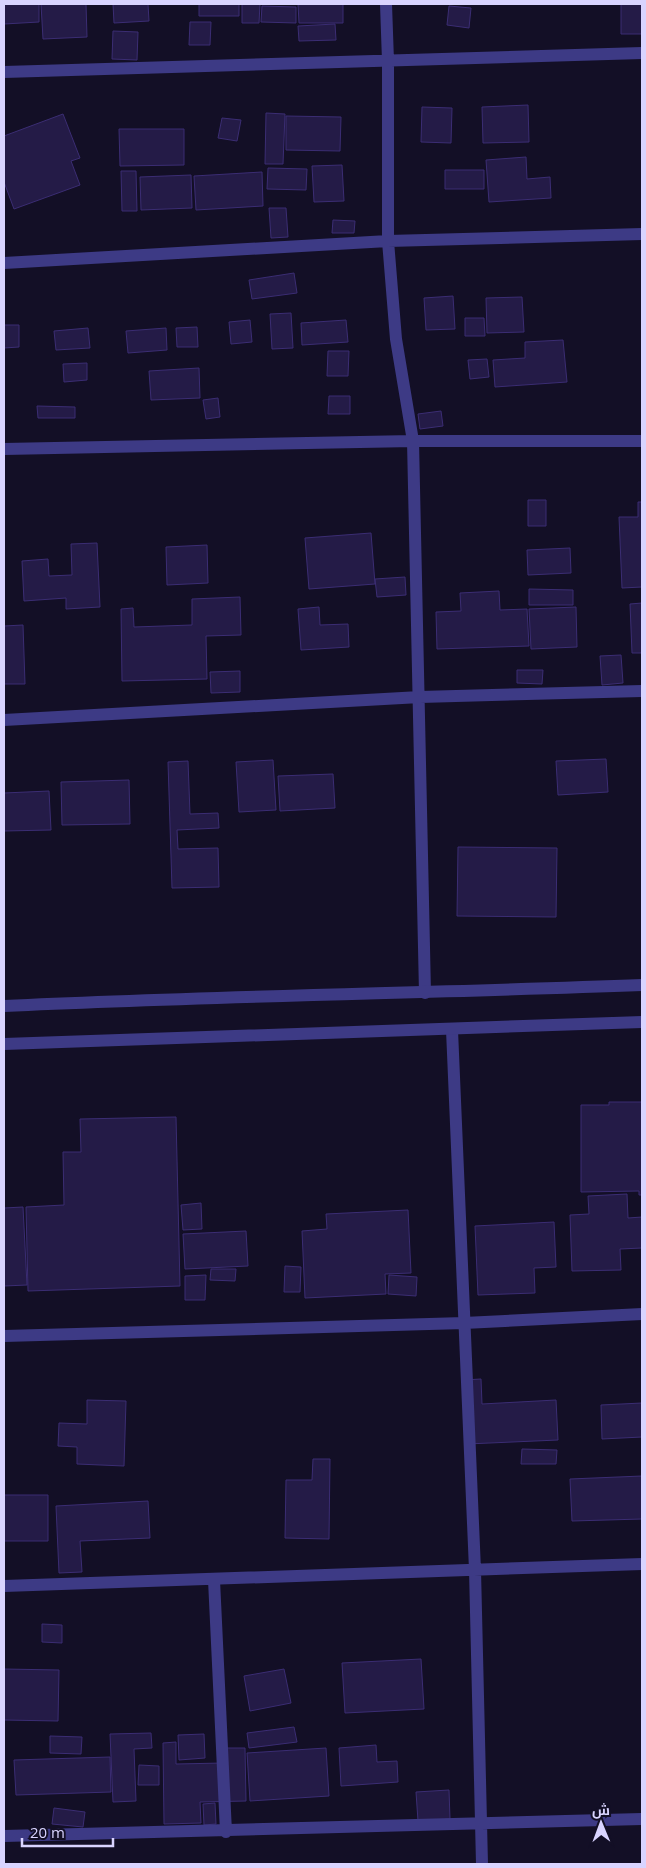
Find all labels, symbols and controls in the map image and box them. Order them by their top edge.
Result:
north arrow [576,1798,626,1848]
text: ش [592,1800,610,1819]
scale bar [22,1816,114,1848]
text: 20 m [30,1822,65,1842]

